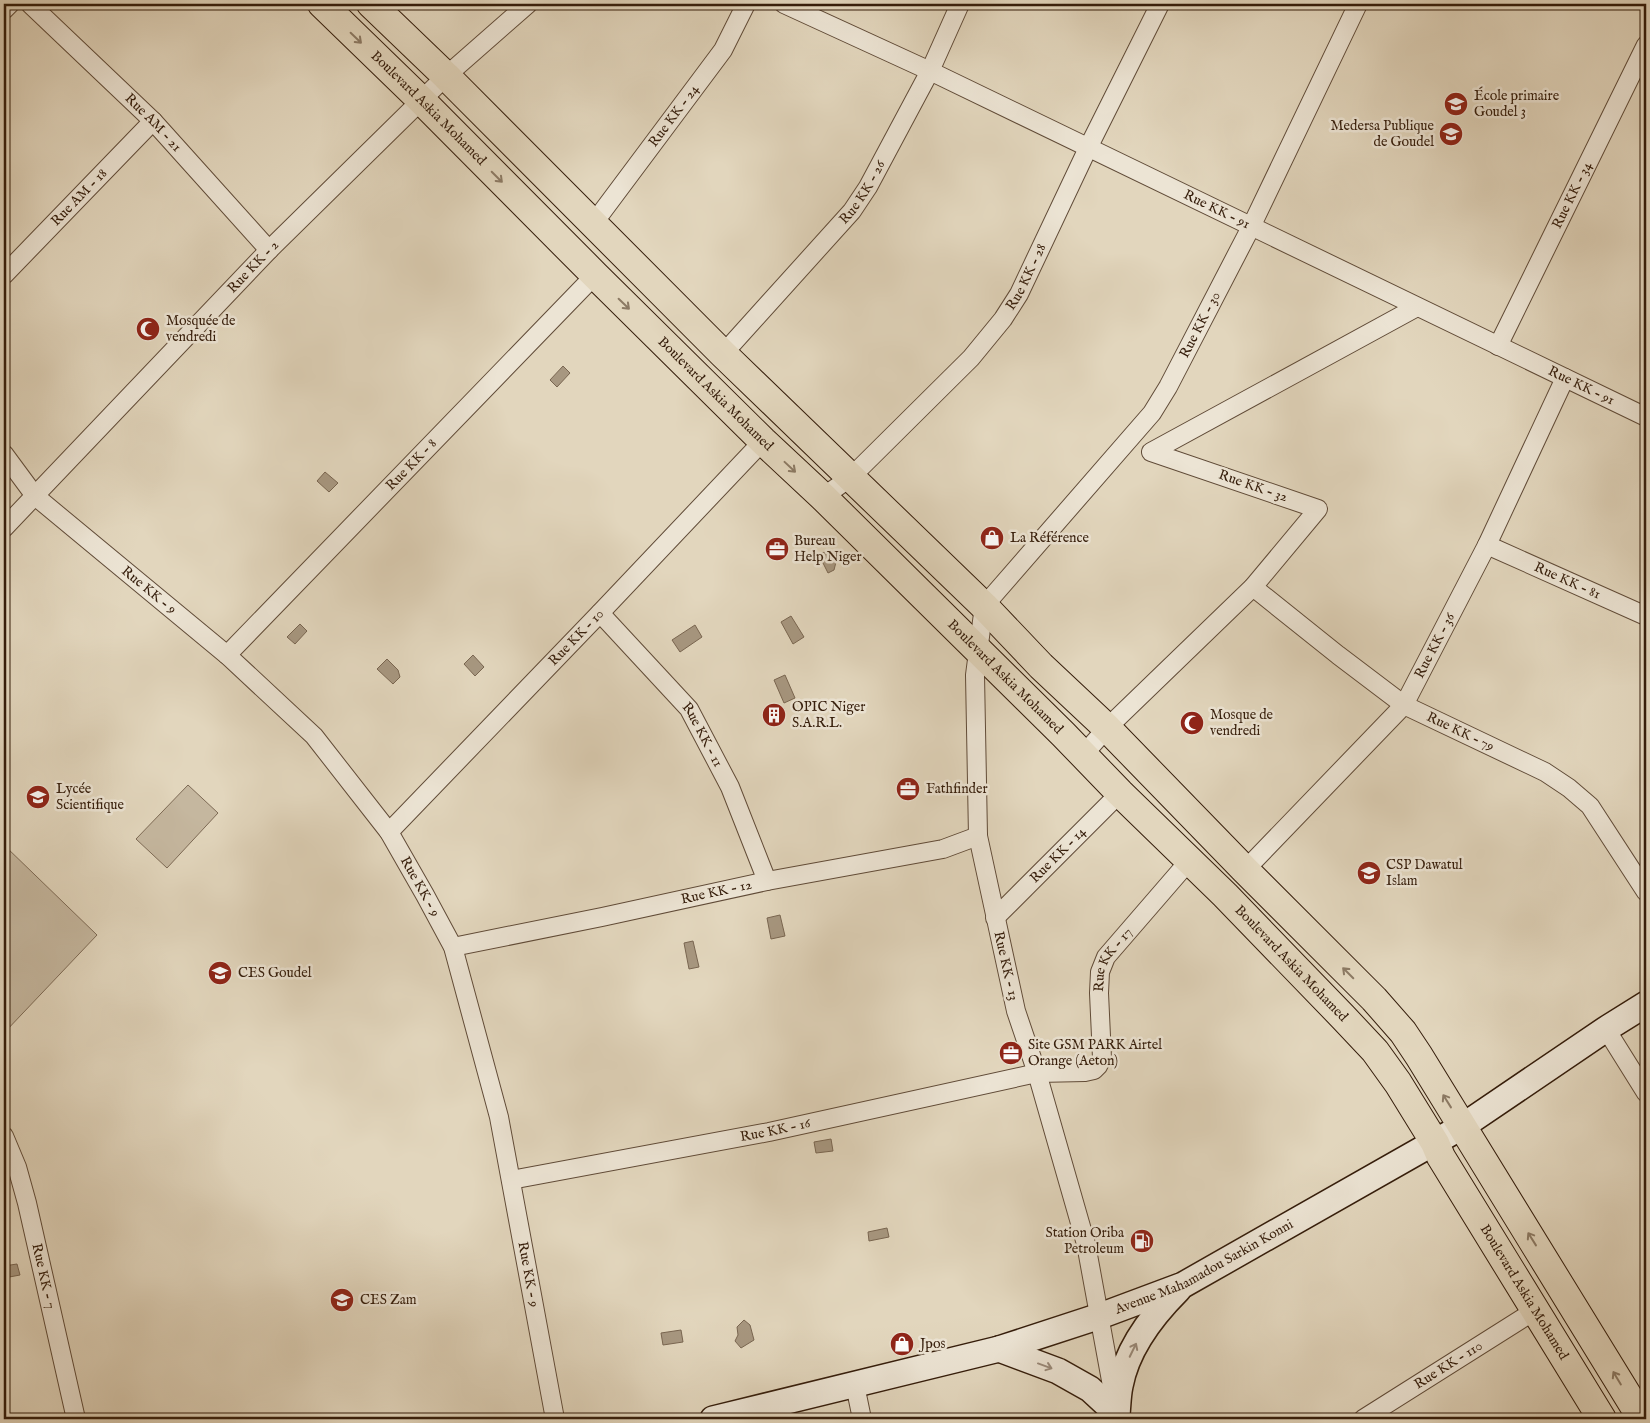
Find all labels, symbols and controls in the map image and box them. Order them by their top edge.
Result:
one-way arrow [350,32,363,44]
street label: Boulevard Askia Mohamed [367,47,490,170]
street label: Rue KK - 24 [645,81,703,151]
place label: École primaire Goudel 3 [1474,86,1560,121]
street label: Rue AM - 21 [121,90,185,156]
school or university icon: École primaire Goudel 3 [1443,91,1469,117]
place label: Medersa Publique de Goudel [1331,117,1435,151]
school or university icon: Medersa Publique de Goudel [1438,121,1464,147]
street label: Rue KK - 26 [835,156,890,228]
street label: Rue KK - 34 [1548,159,1596,232]
street label: Rue AM - 18 [47,165,111,230]
one-way arrow [491,170,503,183]
street label: Rue KK - 91 [1181,186,1253,233]
street label: Rue KK - 2 [224,236,283,297]
street label: Rue KK - 28 [1002,241,1050,314]
street label: Rue KK - 30 [1176,288,1225,361]
one-way arrow [618,298,630,310]
place label: Mosquée de vendredi [166,312,236,346]
mosque icon: Mosquée de vendredi [135,316,161,342]
street label: Boulevard Askia Mohamed [654,333,778,455]
street label: Rue KK - 91 [1545,362,1617,409]
street label: Rue KK - 8 [382,435,441,495]
one-way arrow [784,461,796,473]
street label: Rue KK - 32 [1216,466,1290,506]
shop icon: La Référence [979,525,1005,551]
place label: La Référence [1010,529,1090,547]
place label: Bureau Help Niger [794,532,862,566]
office icon: Bureau Help Niger [764,536,790,562]
street label: Rue KK - 81 [1531,558,1603,604]
street label: Rue KK - 9 [118,562,180,618]
street label: Rue KK - 10 [545,605,608,670]
street label: Rue KK - 36 [1410,609,1460,681]
street label: Boulevard Askia Mohamed [944,616,1067,738]
street label: Rue KK - 11 [678,698,727,770]
place label: OPIC Niger S.A.R.L. [792,698,865,732]
building icon: OPIC Niger S.A.R.L. [761,702,787,728]
place label: Mosque de vendredi [1210,706,1274,740]
street label: Rue KK - 79 [1424,708,1497,756]
mosque icon: Mosque de vendredi [1179,710,1205,736]
office icon: Fathfinder [895,776,921,802]
place label: Lycée Scientifique [56,780,125,814]
place label: Fathfinder [926,780,988,798]
school or university icon: Lycée Scientifique [25,784,51,810]
street label: Rue KK - 14 [1026,823,1090,887]
street label: Rue KK - 9 [396,853,444,920]
place label: CSP Dawatul Islam [1386,856,1463,890]
school or university icon: CSP Dawatul Islam [1356,860,1382,886]
street label: Rue KK - 12 [679,875,754,909]
street label: Boulevard Askia Mohamed [1231,901,1352,1026]
street label: Rue KK - 17 [1090,924,1136,992]
street label: Rue KK - 13 [989,930,1023,1002]
school or university icon: CES Goudel [207,960,233,986]
place label: CES Goudel [238,964,312,982]
one-way arrow [1342,967,1354,979]
place label: Site GSM PARK Airtel Orange (Aeton) [1028,1036,1162,1070]
office icon: Site GSM PARK Airtel Orange (Aeton) [998,1040,1024,1066]
one-way arrow [1441,1094,1451,1108]
street label: Rue KK - 16 [739,1114,813,1146]
street label: Avenue Mahamadou Sarkin Konni [1112,1215,1297,1319]
street label: Boulevard Askia Mohamed [1476,1221,1573,1364]
place label: Station Oriba Petroleum [1046,1224,1125,1258]
fuel station icon: Station Oriba Petroleum [1129,1228,1155,1254]
one-way arrow [1526,1232,1537,1246]
street label: Rue KK - 9 [513,1240,543,1309]
street label: Rue KK - 7 [27,1242,60,1311]
school or university icon: CES Zam [329,1287,355,1313]
place label: CES Zam [360,1291,417,1309]
shop icon: Jpos [889,1331,915,1357]
place label: Jpos [918,1335,946,1353]
street label: Rue KK - 110 [1411,1337,1486,1393]
one-way arrow [1129,1343,1138,1358]
one-way arrow [1037,1362,1052,1371]
one-way arrow [1611,1371,1621,1385]

